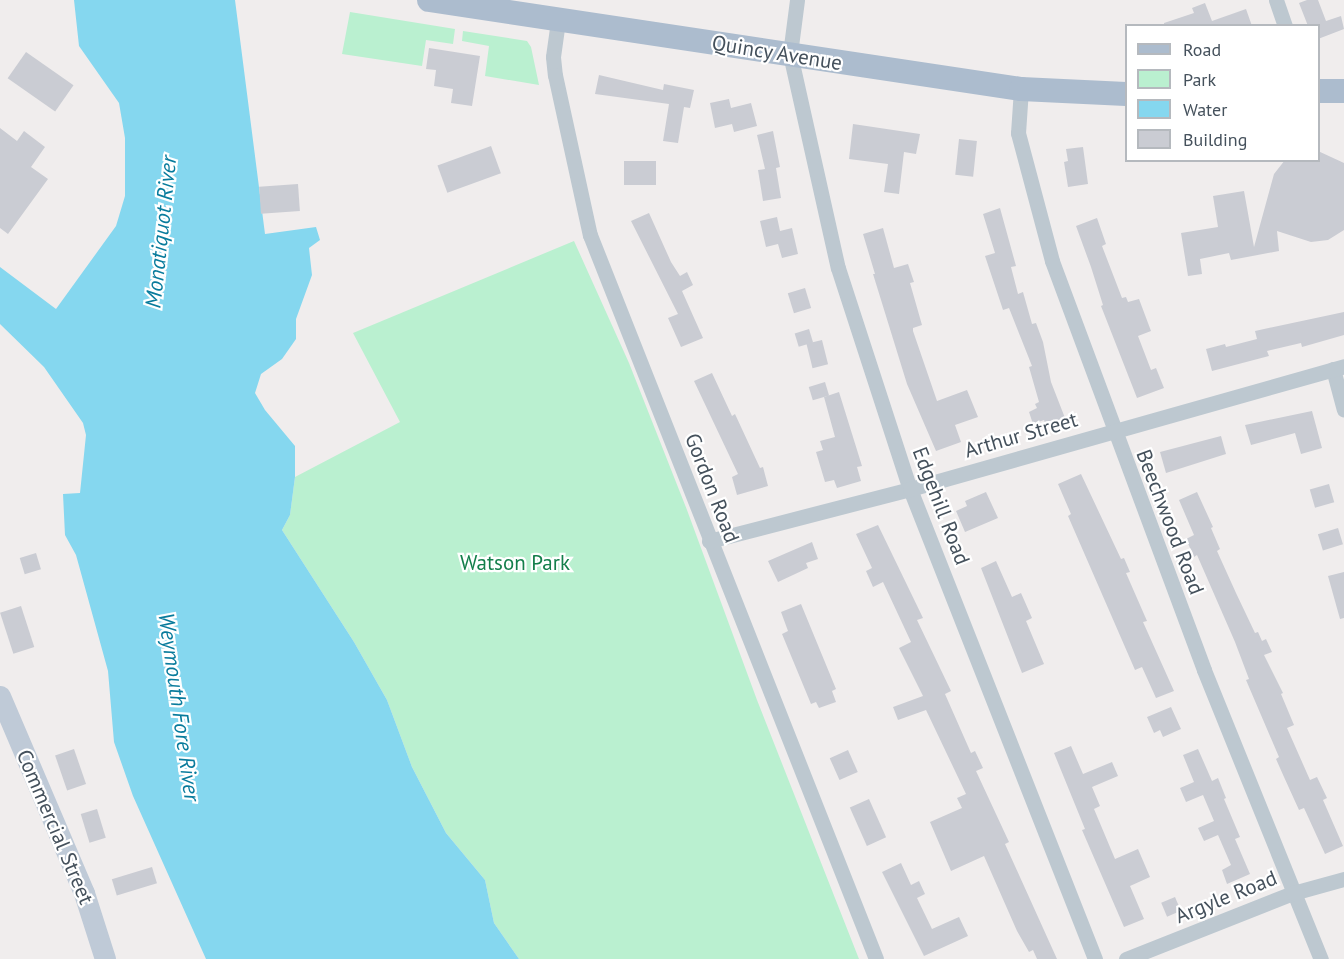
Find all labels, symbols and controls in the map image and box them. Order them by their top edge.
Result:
legend [1125,24,1320,162]
street label: Quincy Avenue [709,30,845,76]
text: Road [1183,38,1221,61]
text: Park [1183,68,1216,91]
text: Water [1183,98,1227,121]
text: Building [1183,128,1247,151]
water label: Monatiquot River [140,155,182,309]
street label: Arthur Street [962,407,1080,463]
street label: Gordon Road [680,430,744,546]
street label: Edgehill Road [907,444,975,568]
street label: Beechwood Road [1131,446,1209,598]
park label: Watson Park [460,550,570,576]
water label: Weymouth Fore River [153,611,205,803]
street label: Commercial Street [11,746,99,908]
street label: Argyle Road [1172,865,1280,929]

